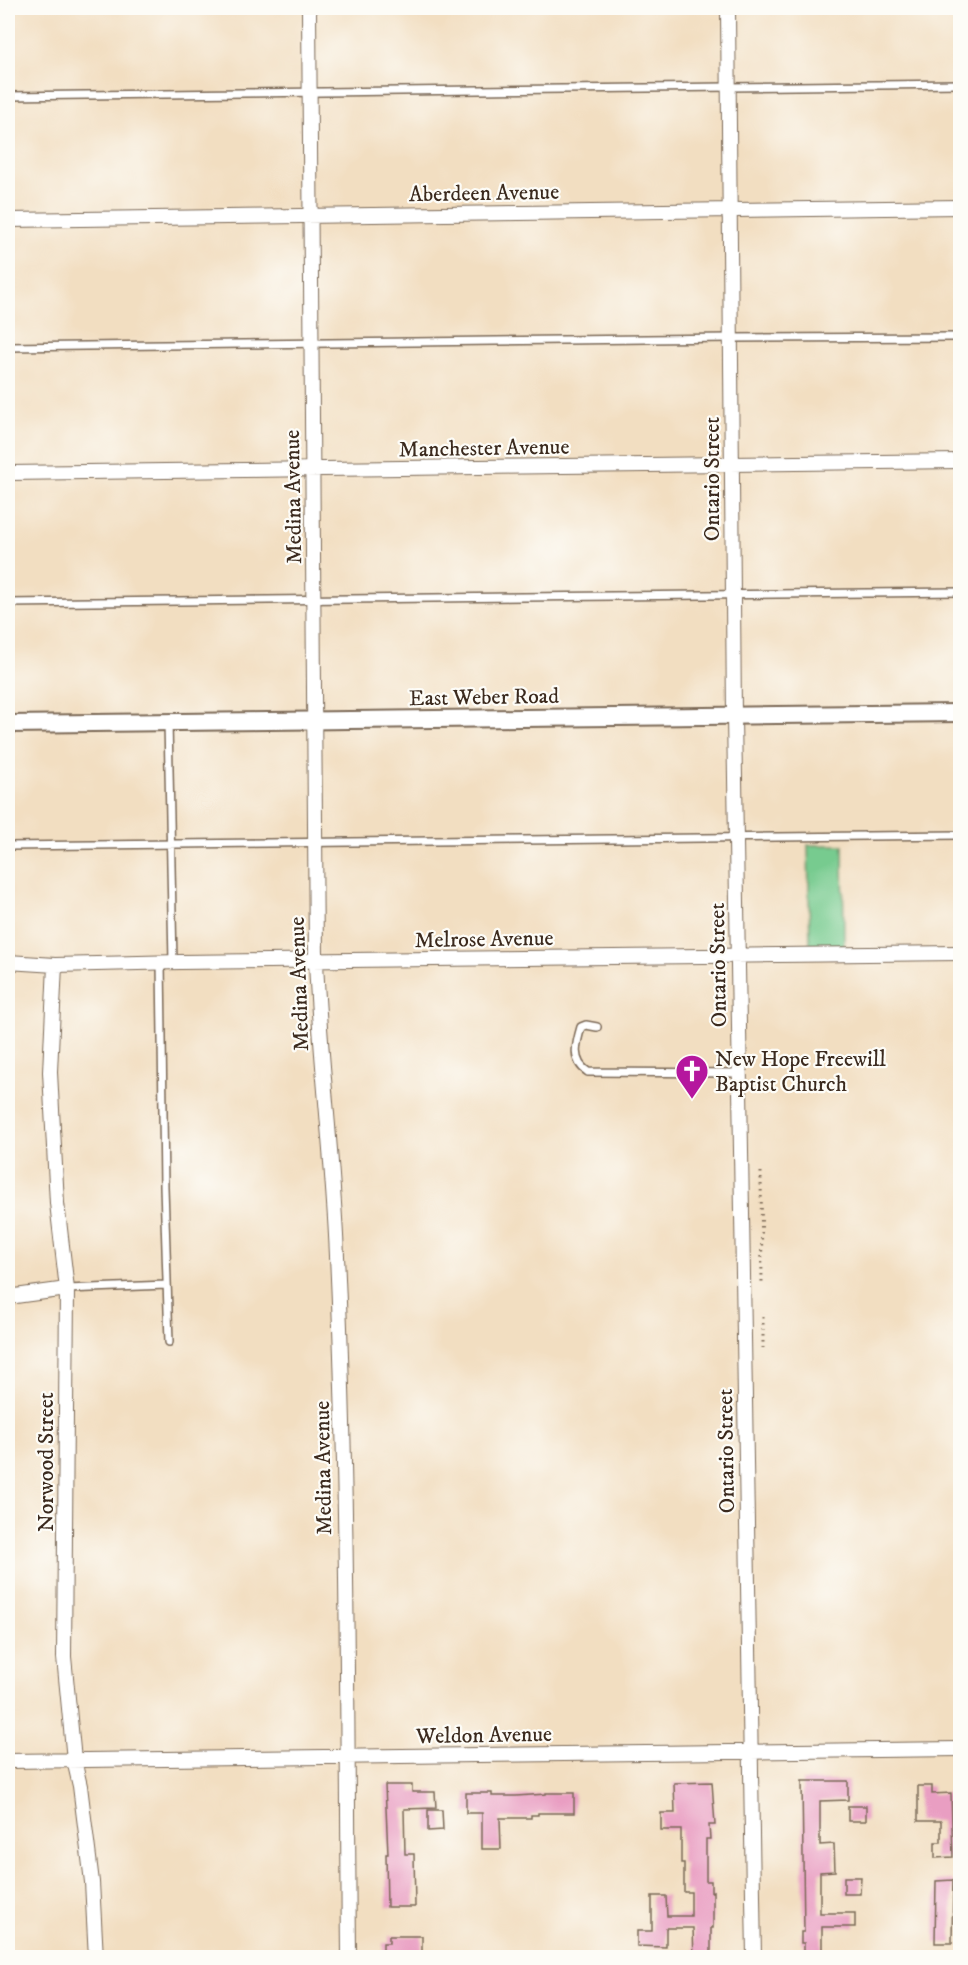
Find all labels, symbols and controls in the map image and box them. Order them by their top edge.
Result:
street label: Aberdeen Avenue [409,179,559,208]
street label: Ontario Street [699,417,726,541]
street label: Medina Avenue [279,429,308,564]
street label: Manchester Avenue [398,434,570,463]
street label: East Weber Road [409,683,559,712]
street label: Ontario Street [704,902,733,1028]
street label: Medina Avenue [284,916,315,1052]
street label: Melrose Avenue [414,925,554,954]
place label: New Hope Freewill Baptist Church [715,1046,886,1098]
church icon: New Hope Freewill Baptist Church [674,1053,710,1100]
street label: Ontario Street [712,1388,741,1514]
street label: Norwood Street [33,1392,60,1532]
street label: Medina Avenue [309,1400,338,1535]
street label: Weldon Avenue [415,1721,552,1750]

